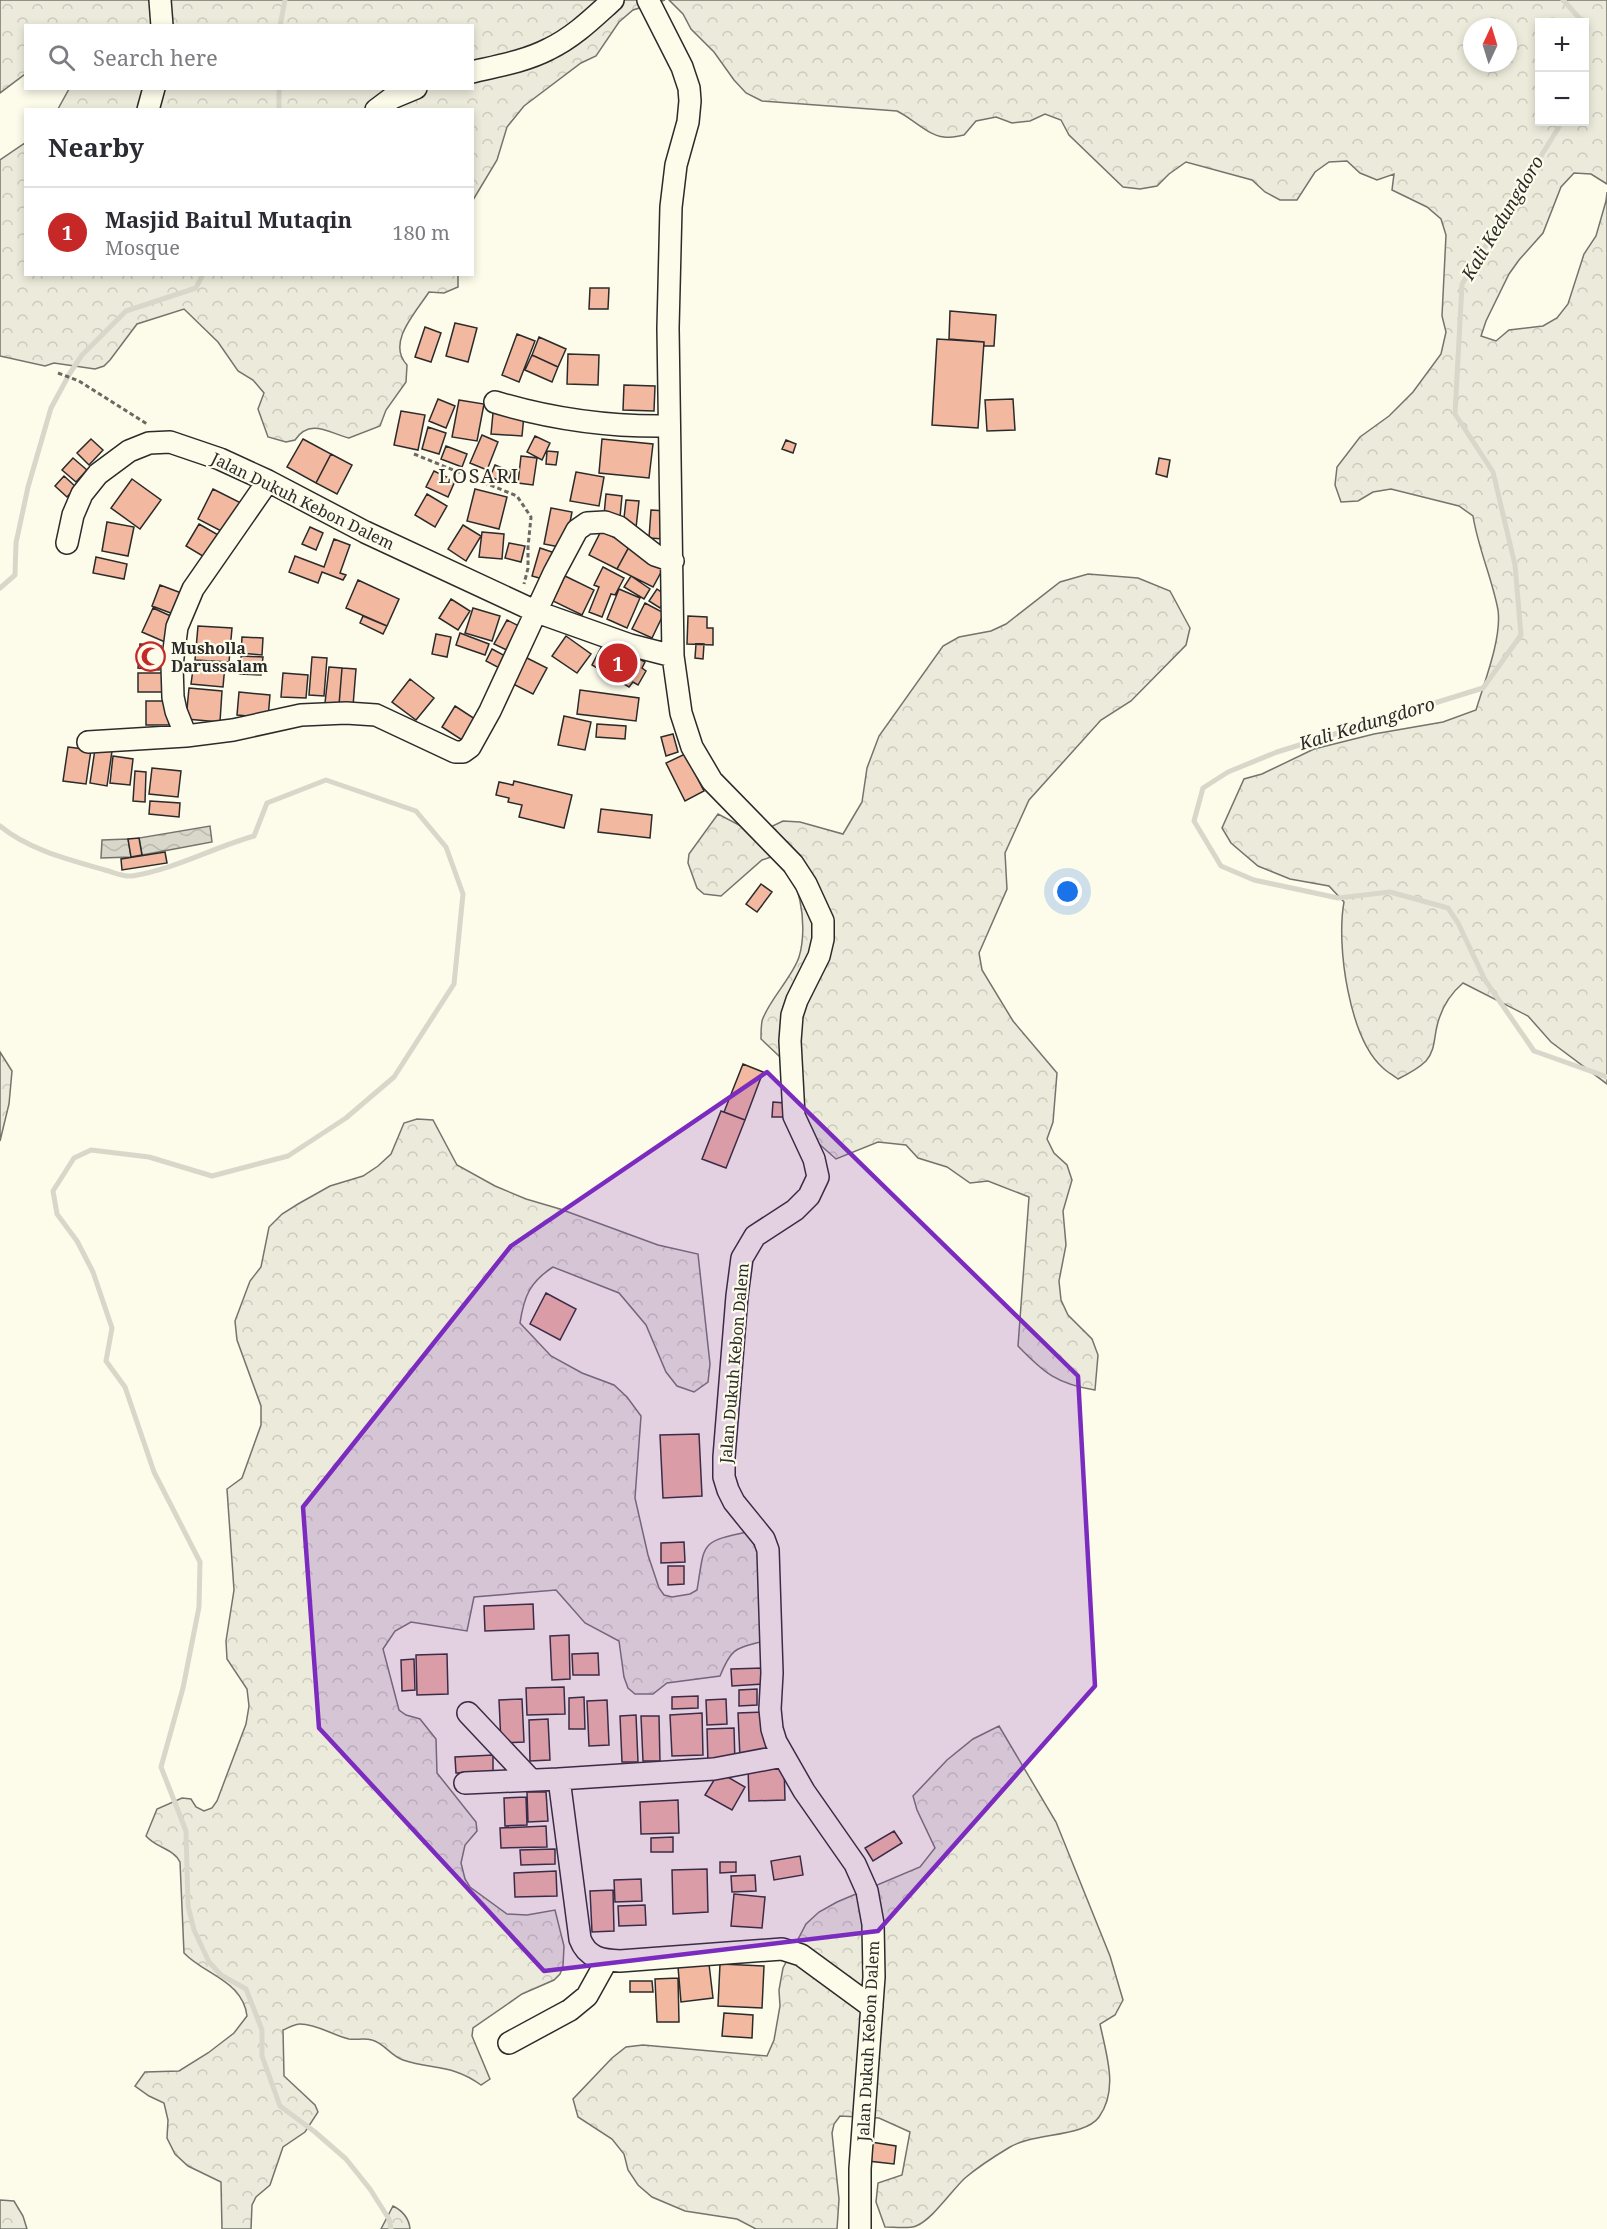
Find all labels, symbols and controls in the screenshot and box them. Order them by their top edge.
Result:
north arrow [1463,18,1517,72]
map controls [1535,18,1589,126]
button: + [1535,18,1589,72]
search box [24,24,474,90]
icon: search [45,41,78,74]
text: Search here [93,42,218,72]
button: − [1535,72,1589,126]
text: Nearby [48,129,144,165]
water label: Kali Kedungdoro [1455,151,1549,285]
text: Masjid Baitul Mutaqin [105,204,352,234]
text: 1 [62,219,73,246]
text: 180 m [392,219,450,246]
text: Mosque [105,234,180,261]
street label: Jalan Dukuh Kebon Dalem [207,447,398,555]
district label: LOSARI [438,462,520,489]
place label: Musholla Darussalam [171,637,268,677]
pin: 1 [598,640,638,686]
mosque icon: Musholla Darussalam [134,641,166,673]
water label: Kali Kedungdoro [1295,691,1438,755]
your location [1053,877,1082,906]
street label: Jalan Dukuh Kebon Dalem [714,1262,754,1465]
street label: Jalan Dukuh Kebon Dalem [852,1940,884,2143]

